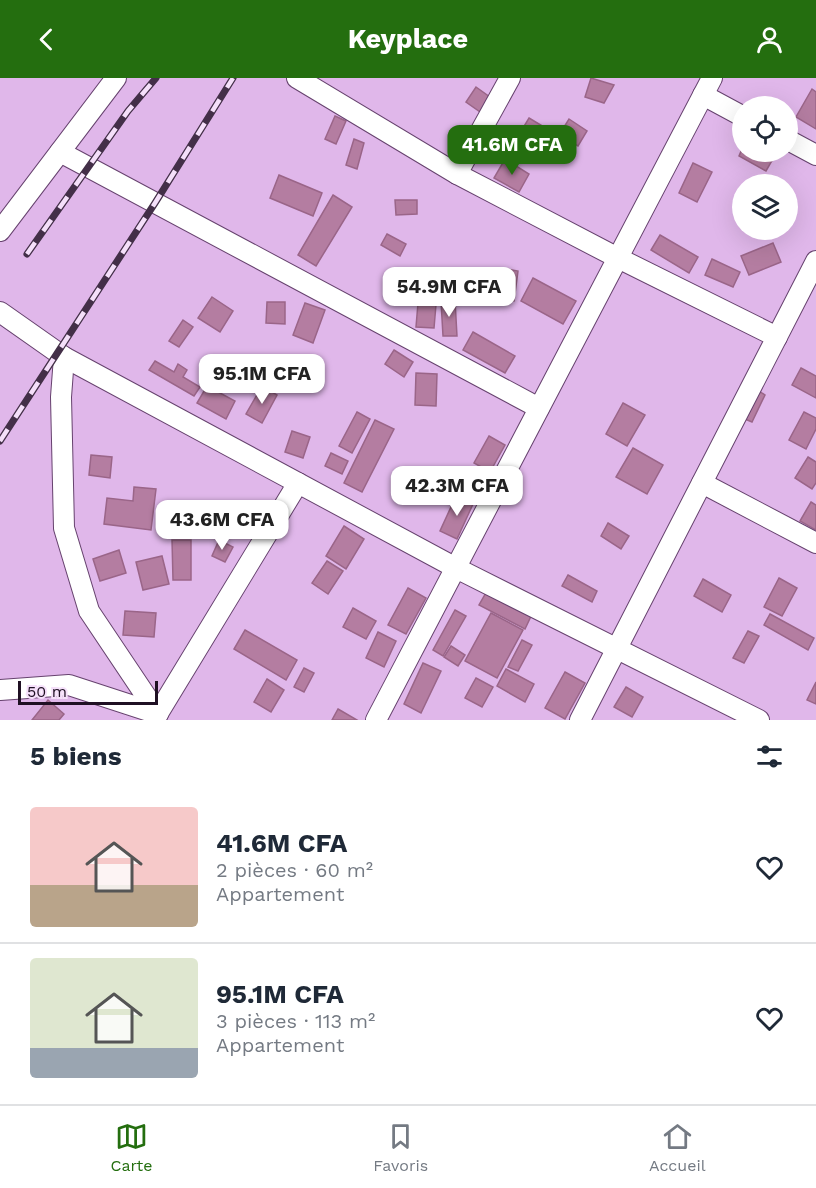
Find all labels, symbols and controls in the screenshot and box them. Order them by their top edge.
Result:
icon: back [30,23,63,56]
text: Keyplace [348,23,468,55]
icon: person [753,23,786,56]
map controls [732,96,798,240]
button: locate [732,96,798,162]
pin: 41.6M CFA [443,125,581,176]
text: 41.6M CFA [461,132,563,156]
button: layers [732,174,798,240]
pin: 54.9M CFA [380,267,518,318]
text: 54.9M CFA [397,274,501,298]
pin: 95.1M CFA [193,354,331,405]
text: 95.1M CFA [213,361,311,385]
pin: 42.3M CFA [388,466,526,517]
text: 42.3M CFA [405,473,509,497]
pin: 43.6M CFA [153,500,291,551]
text: 43.6M CFA [170,507,274,531]
scale bar [18,678,158,706]
text: 50 m [27,682,67,701]
icon: filters [753,740,786,773]
text: 5 biens [30,741,122,771]
text: 41.6M CFA [216,828,347,858]
icon: home [78,831,150,903]
icon: heart [753,851,786,884]
text: 2 pièces · 60 m² [216,858,373,882]
text: Appartement [216,882,344,906]
text: 95.1M CFA [216,979,344,1009]
icon: home [78,982,150,1054]
icon: heart [753,1002,786,1035]
text: 3 pièces · 113 m² [216,1009,375,1033]
text: Appartement [216,1033,344,1057]
tab: Carte [110,1120,152,1175]
tab: Favoris [373,1120,428,1175]
tab: Accueil [649,1120,706,1175]

